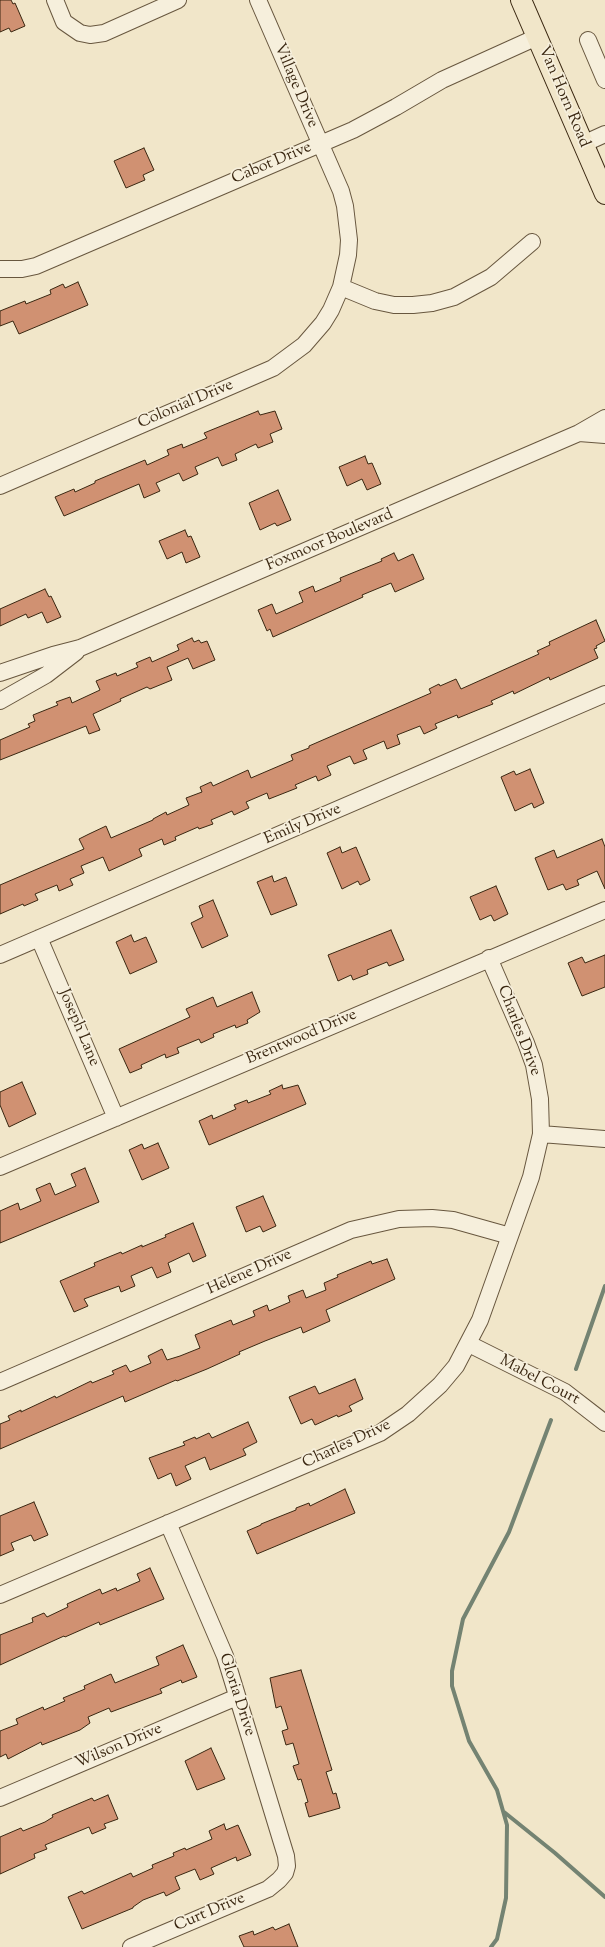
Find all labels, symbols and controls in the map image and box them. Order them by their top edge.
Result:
street label: Village Drive [269,41,321,131]
street label: Van Horn Road [533,43,593,151]
street label: Cabot Drive [229,139,315,189]
street label: Colonial Drive [135,376,237,434]
street label: Foxmoor Boulevard [264,506,396,576]
street label: Emily Drive [262,800,344,850]
street label: Charles Drive [492,983,544,1079]
street label: Joseph Lane [53,986,103,1070]
street label: Brentwood Drive [244,1006,360,1070]
street label: Helene Drive [205,1246,295,1300]
street label: Mabel Court [496,1352,582,1410]
street label: Charles Drive [300,1416,394,1474]
street label: Gloria Drive [214,1651,258,1739]
street label: Wilson Drive [73,1720,165,1774]
street label: Curt Drive [172,1889,248,1937]

